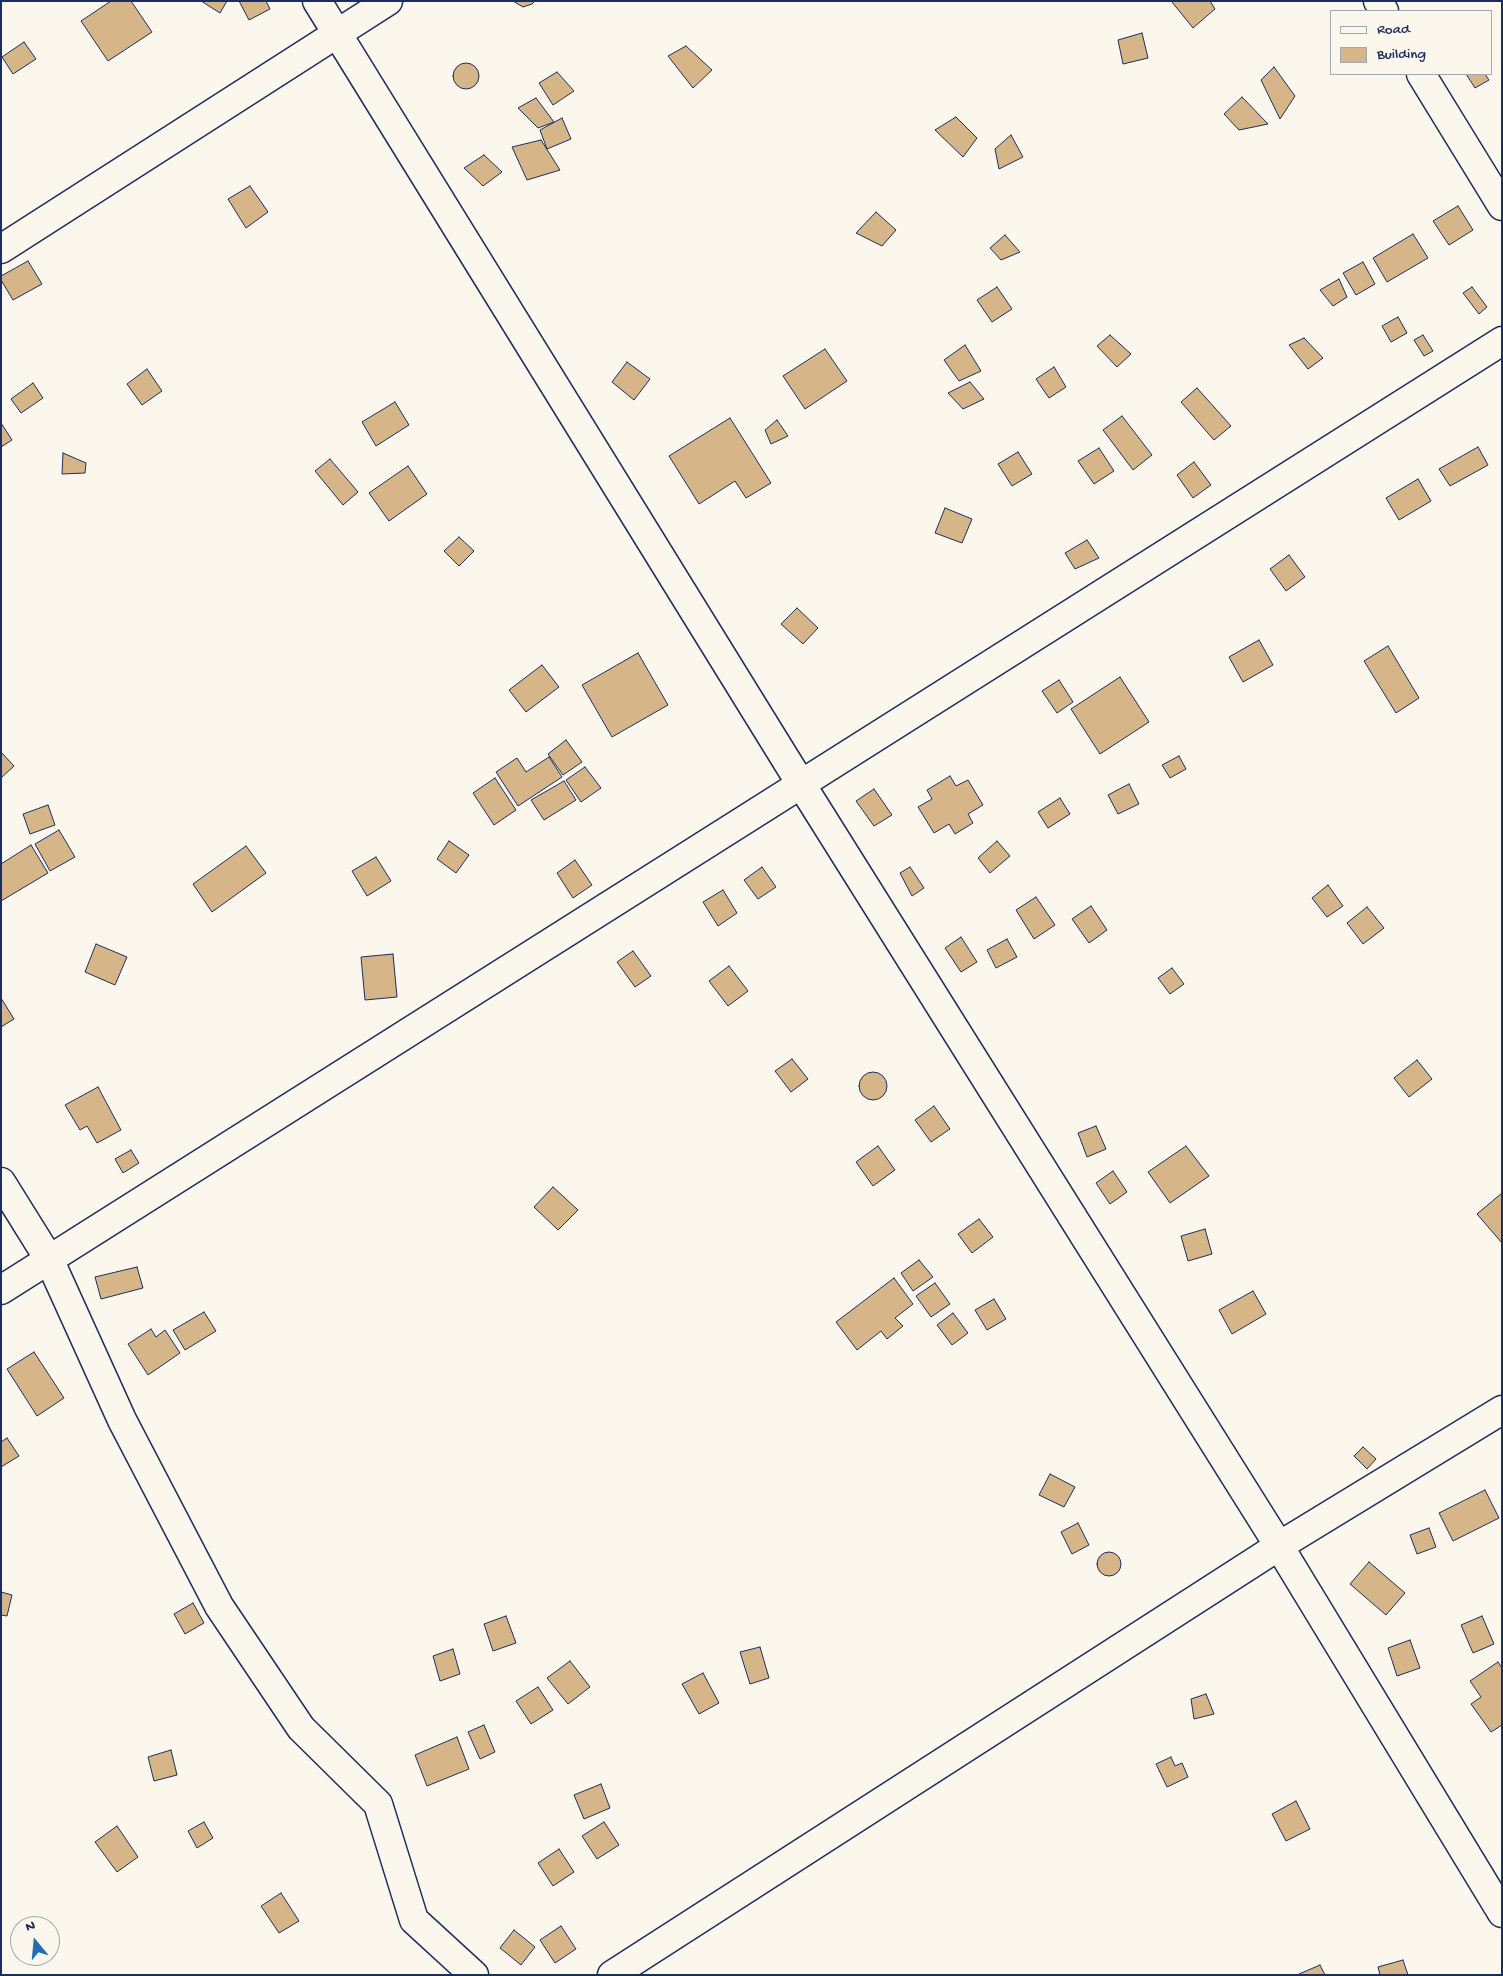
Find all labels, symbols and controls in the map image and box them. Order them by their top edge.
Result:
legend [1330,10,1493,75]
text: Road [1377,21,1410,39]
text: Building [1377,46,1426,64]
north arrow [10,1916,60,1966]
text: N [24,1918,38,1937]

